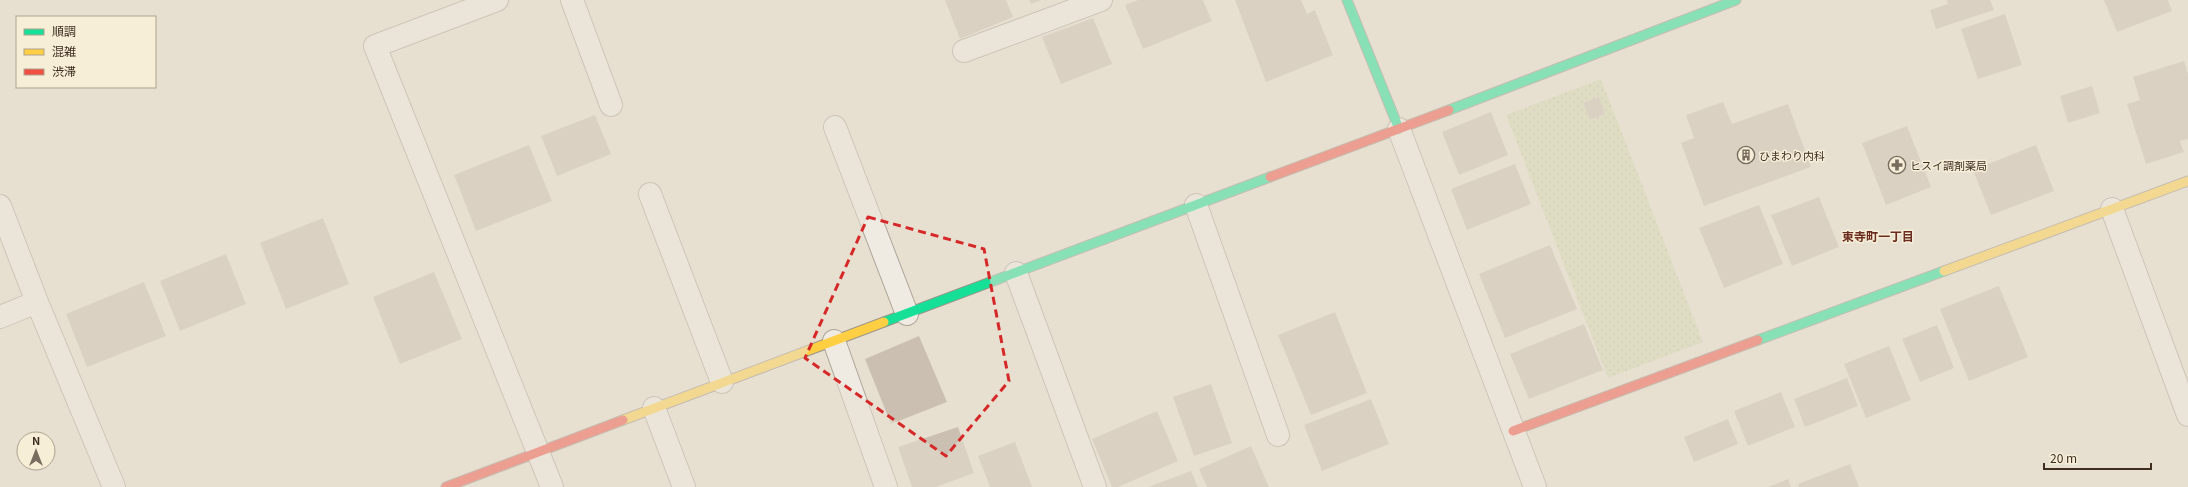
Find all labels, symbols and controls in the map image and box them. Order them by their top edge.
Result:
legend [16,16,156,88]
text: 順調 [52,22,76,39]
text: 混雑 [52,42,76,59]
text: 渋滞 [52,62,76,79]
building icon: ひまわり内科 [1736,145,1756,165]
place label: ひまわり内科 [1759,147,1825,163]
pharmacy icon: ヒスイ調剤薬局 [1887,155,1907,175]
place label: ヒスイ調剤薬局 [1910,157,1987,173]
district label: 東寺町一丁目 [1842,227,1914,244]
north arrow [16,431,56,471]
text: N [32,432,40,448]
scale bar [2044,445,2151,471]
text: 20 m [2050,449,2077,466]

